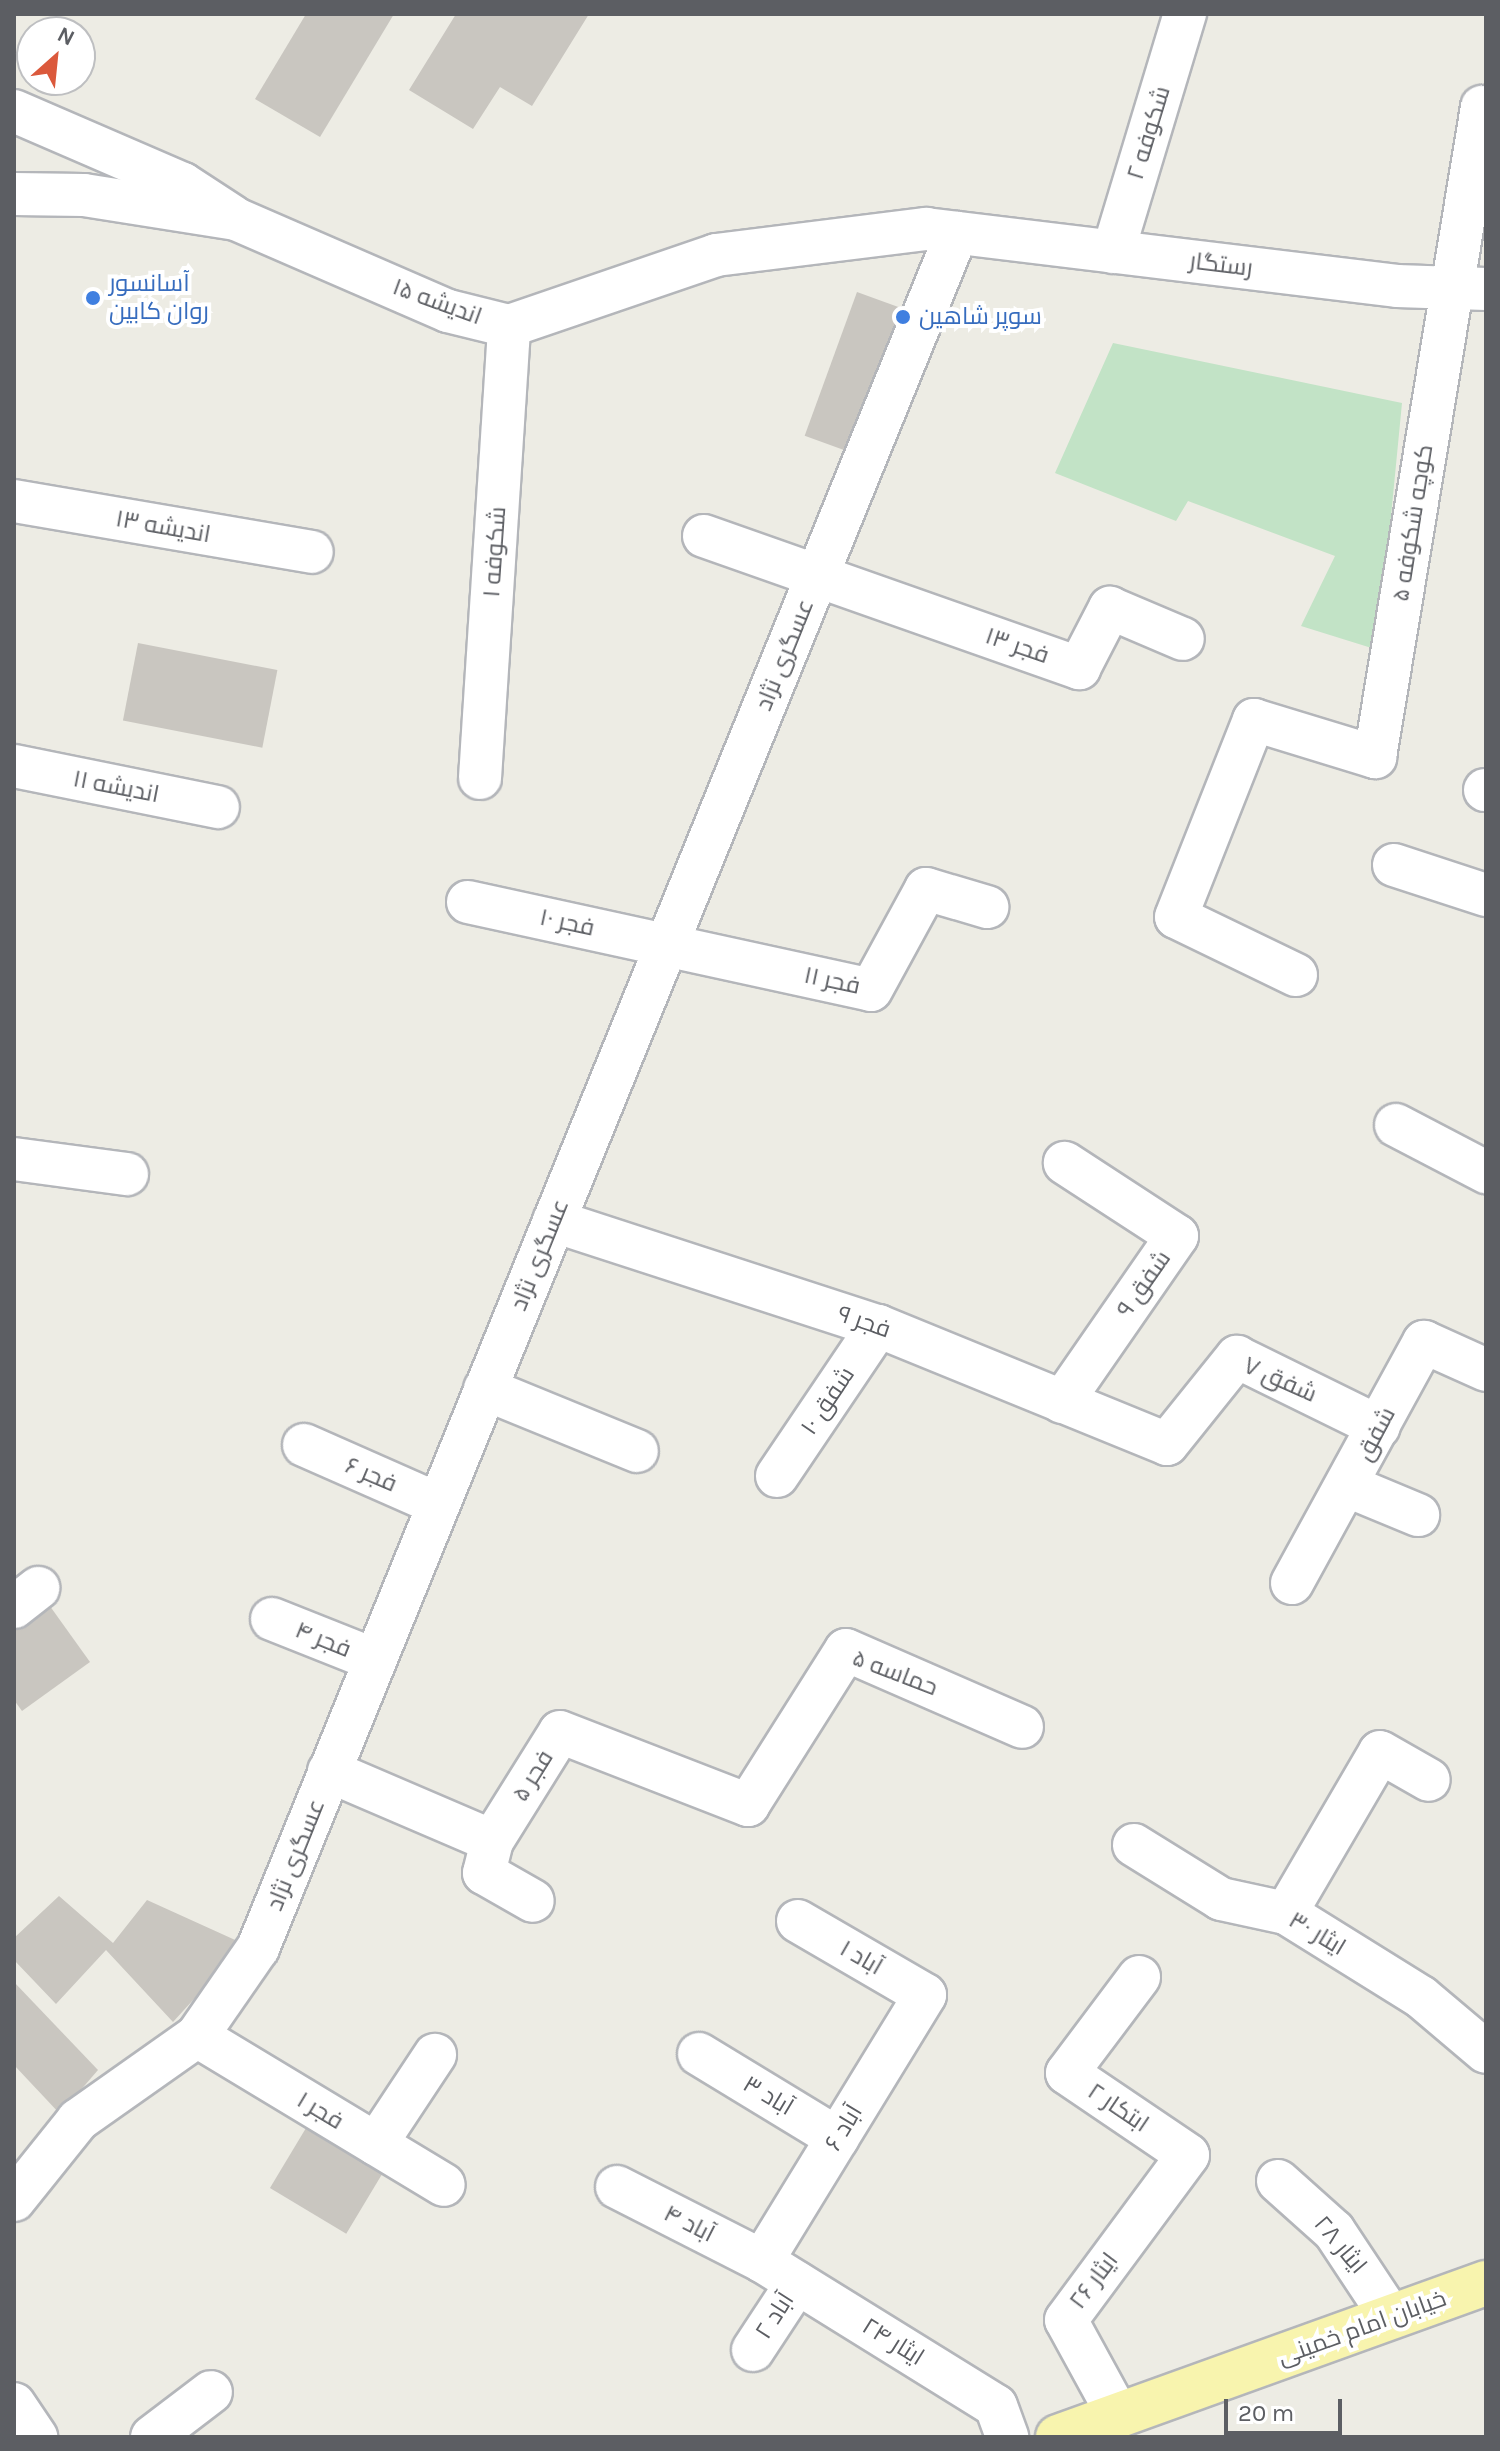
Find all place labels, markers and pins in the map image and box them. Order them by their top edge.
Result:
place label: آسانسور روان کابین [109,270,209,326]
marker: آسانسور روان کابین [84,289,102,307]
place label: سوپر شاهین [919,303,1042,331]
marker: سوپر شاهین [894,308,912,326]

